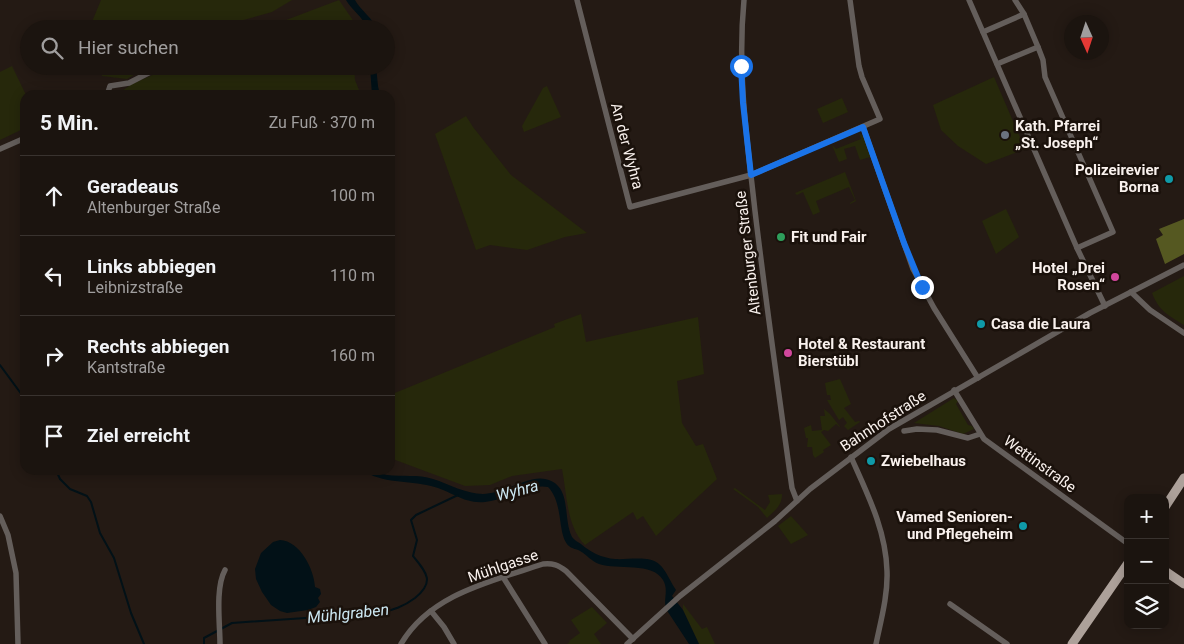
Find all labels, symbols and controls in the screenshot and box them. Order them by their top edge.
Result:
north arrow [1064,15,1109,60]
search box [20,20,395,75]
icon: search [38,34,66,62]
text: Hier suchen [78,36,179,59]
route start [730,55,753,78]
street label: An der Wyhra [607,101,647,191]
text: 5 Min. [40,111,99,135]
text: Zu Fuß · 370 m [269,113,375,132]
place label: Kath. Pfarrei „St. Joseph“ [1015,117,1100,152]
marker: Kath. Pfarrei „St. Joseph“ [999,129,1011,141]
place label: Polizeirevier Borna [1075,161,1159,196]
marker: Polizeirevier Borna [1163,173,1175,185]
text: Geradeaus [87,175,179,198]
icon: ahead [40,182,68,210]
text: 100 m [330,186,375,205]
street label: Altenburger Straße [731,190,765,316]
text: Altenburger Straße [87,198,220,217]
place label: Fit und Fair [791,228,867,246]
marker: Fit und Fair [775,231,787,243]
text: Links abbiegen [87,255,216,278]
place label: Hotel „Drei Rosen“ [1032,259,1105,294]
icon: left [40,262,68,290]
text: 110 m [330,266,375,285]
marker: Hotel „Drei Rosen“ [1109,271,1121,283]
route end [911,276,934,299]
text: Leibnizstraße [87,278,183,297]
place label: Casa die Laura [991,315,1090,333]
marker: Casa die Laura [975,318,987,330]
text: Rechts abbiegen [87,335,229,358]
place label: Hotel & Restaurant Bierstübl [798,335,925,370]
icon: right [40,342,68,370]
text: 160 m [330,346,375,365]
marker: Hotel & Restaurant Bierstübl [782,347,794,359]
text: Kantstraße [87,358,165,377]
street label: Bahnhofstraße [837,387,929,455]
icon: arrive [40,422,68,450]
text: Ziel erreicht [87,424,190,447]
street label: Wettinstraße [1000,432,1080,496]
place label: Zwiebelhaus [881,452,966,470]
marker: Zwiebelhaus [865,455,877,467]
water label: Wyhra [494,476,540,505]
map controls [1124,494,1169,629]
button: + [1124,494,1169,539]
place label: Vamed Senioren- und Pflegeheim [896,508,1013,543]
marker: Vamed Senioren- und Pflegeheim [1017,520,1029,532]
button: − [1124,539,1169,584]
street label: Mühlgasse [465,546,541,586]
button: layers [1124,584,1169,629]
water label: Mühlgraben [306,600,390,627]

